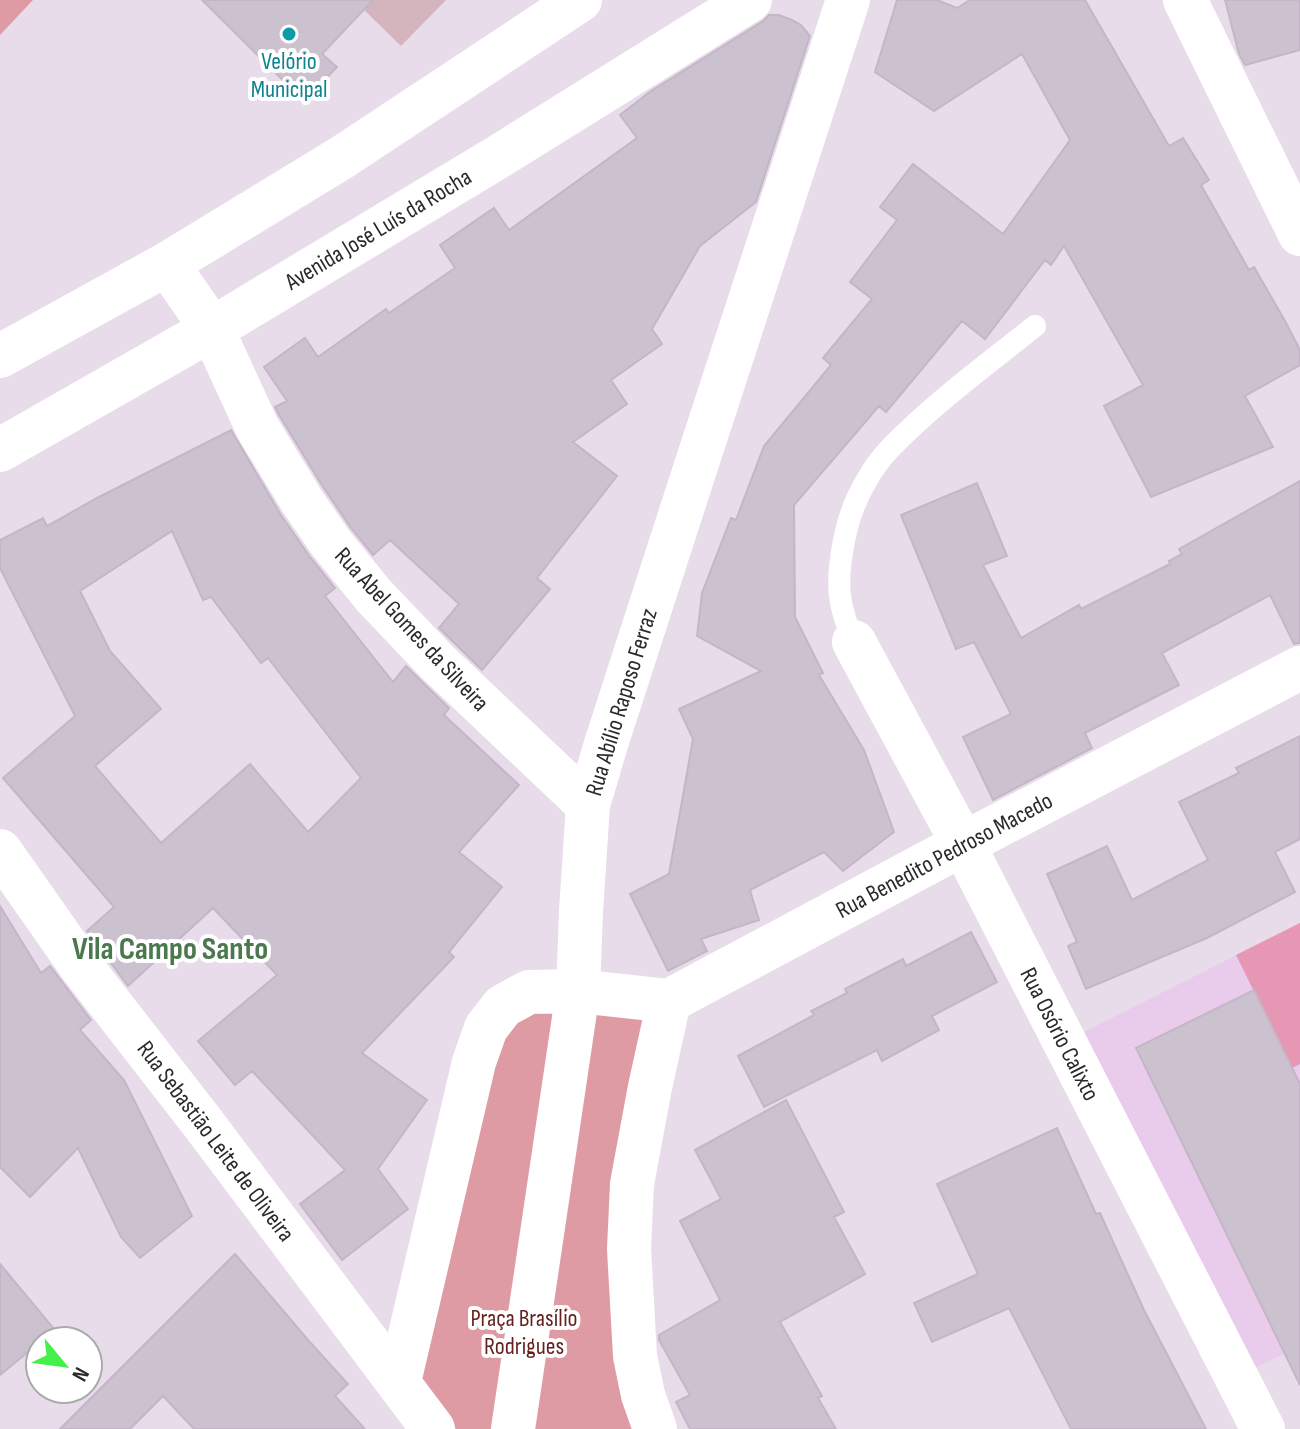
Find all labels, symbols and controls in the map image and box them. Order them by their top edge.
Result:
marker: Velório Municipal [280,25,298,43]
place label: Velório Municipal [251,47,327,104]
street label: Avenida José Luís da Rocha [279,162,477,297]
street label: Rua Abel Gomes da Silveira [328,541,495,717]
street label: Rua Abílio Raposo Ferraz [579,605,664,799]
street label: Rua Benedito Pedroso Macedo [831,786,1057,925]
district label: Vila Campo Santo [72,930,268,969]
street label: Rua Osório Calixto [1014,963,1106,1106]
street label: Rua Sebastião Leite de Oliveira [131,1035,301,1247]
park label: Praça Brasílio Rodrigues [470,1304,578,1361]
north arrow [24,1325,104,1405]
text: N [66,1362,95,1386]

